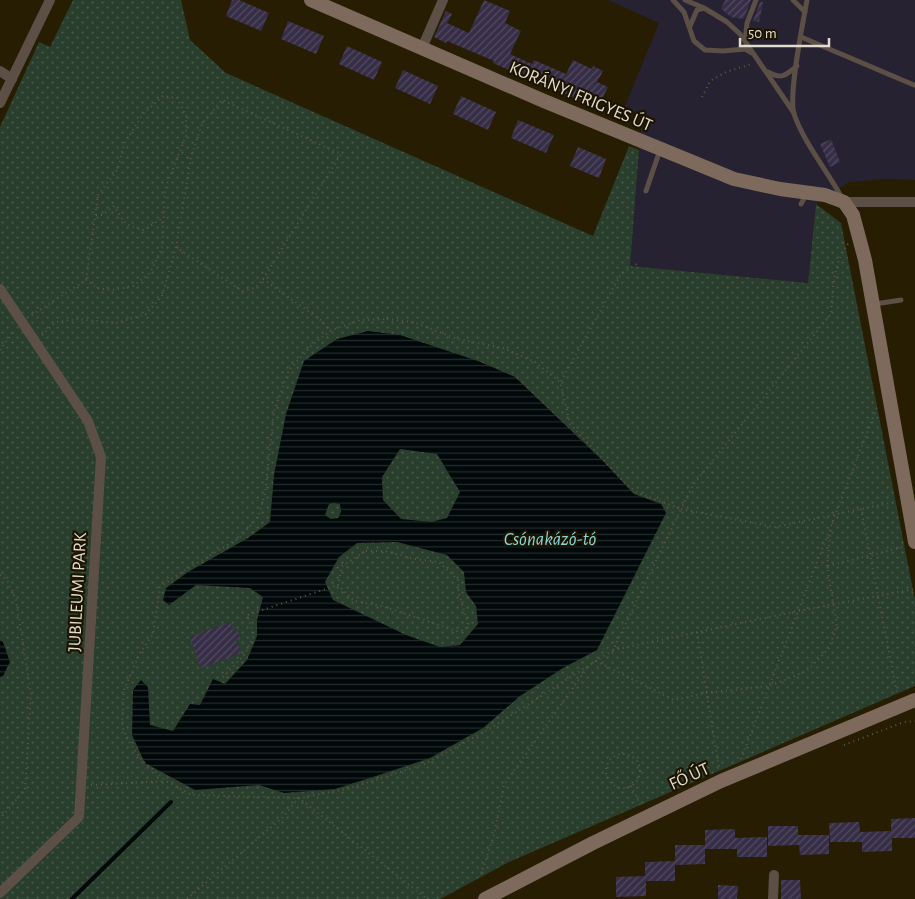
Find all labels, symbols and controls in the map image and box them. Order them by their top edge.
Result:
scale bar [740,15,829,47]
text: 50 m [748,26,777,41]
street label: KORÁNYI FRIGYES ÚT [506,56,656,135]
water label: Csónakázó-tó [504,530,597,549]
street label: JUBILEUMI PARK [66,532,90,652]
street label: FŐ ÚT [665,757,713,794]

